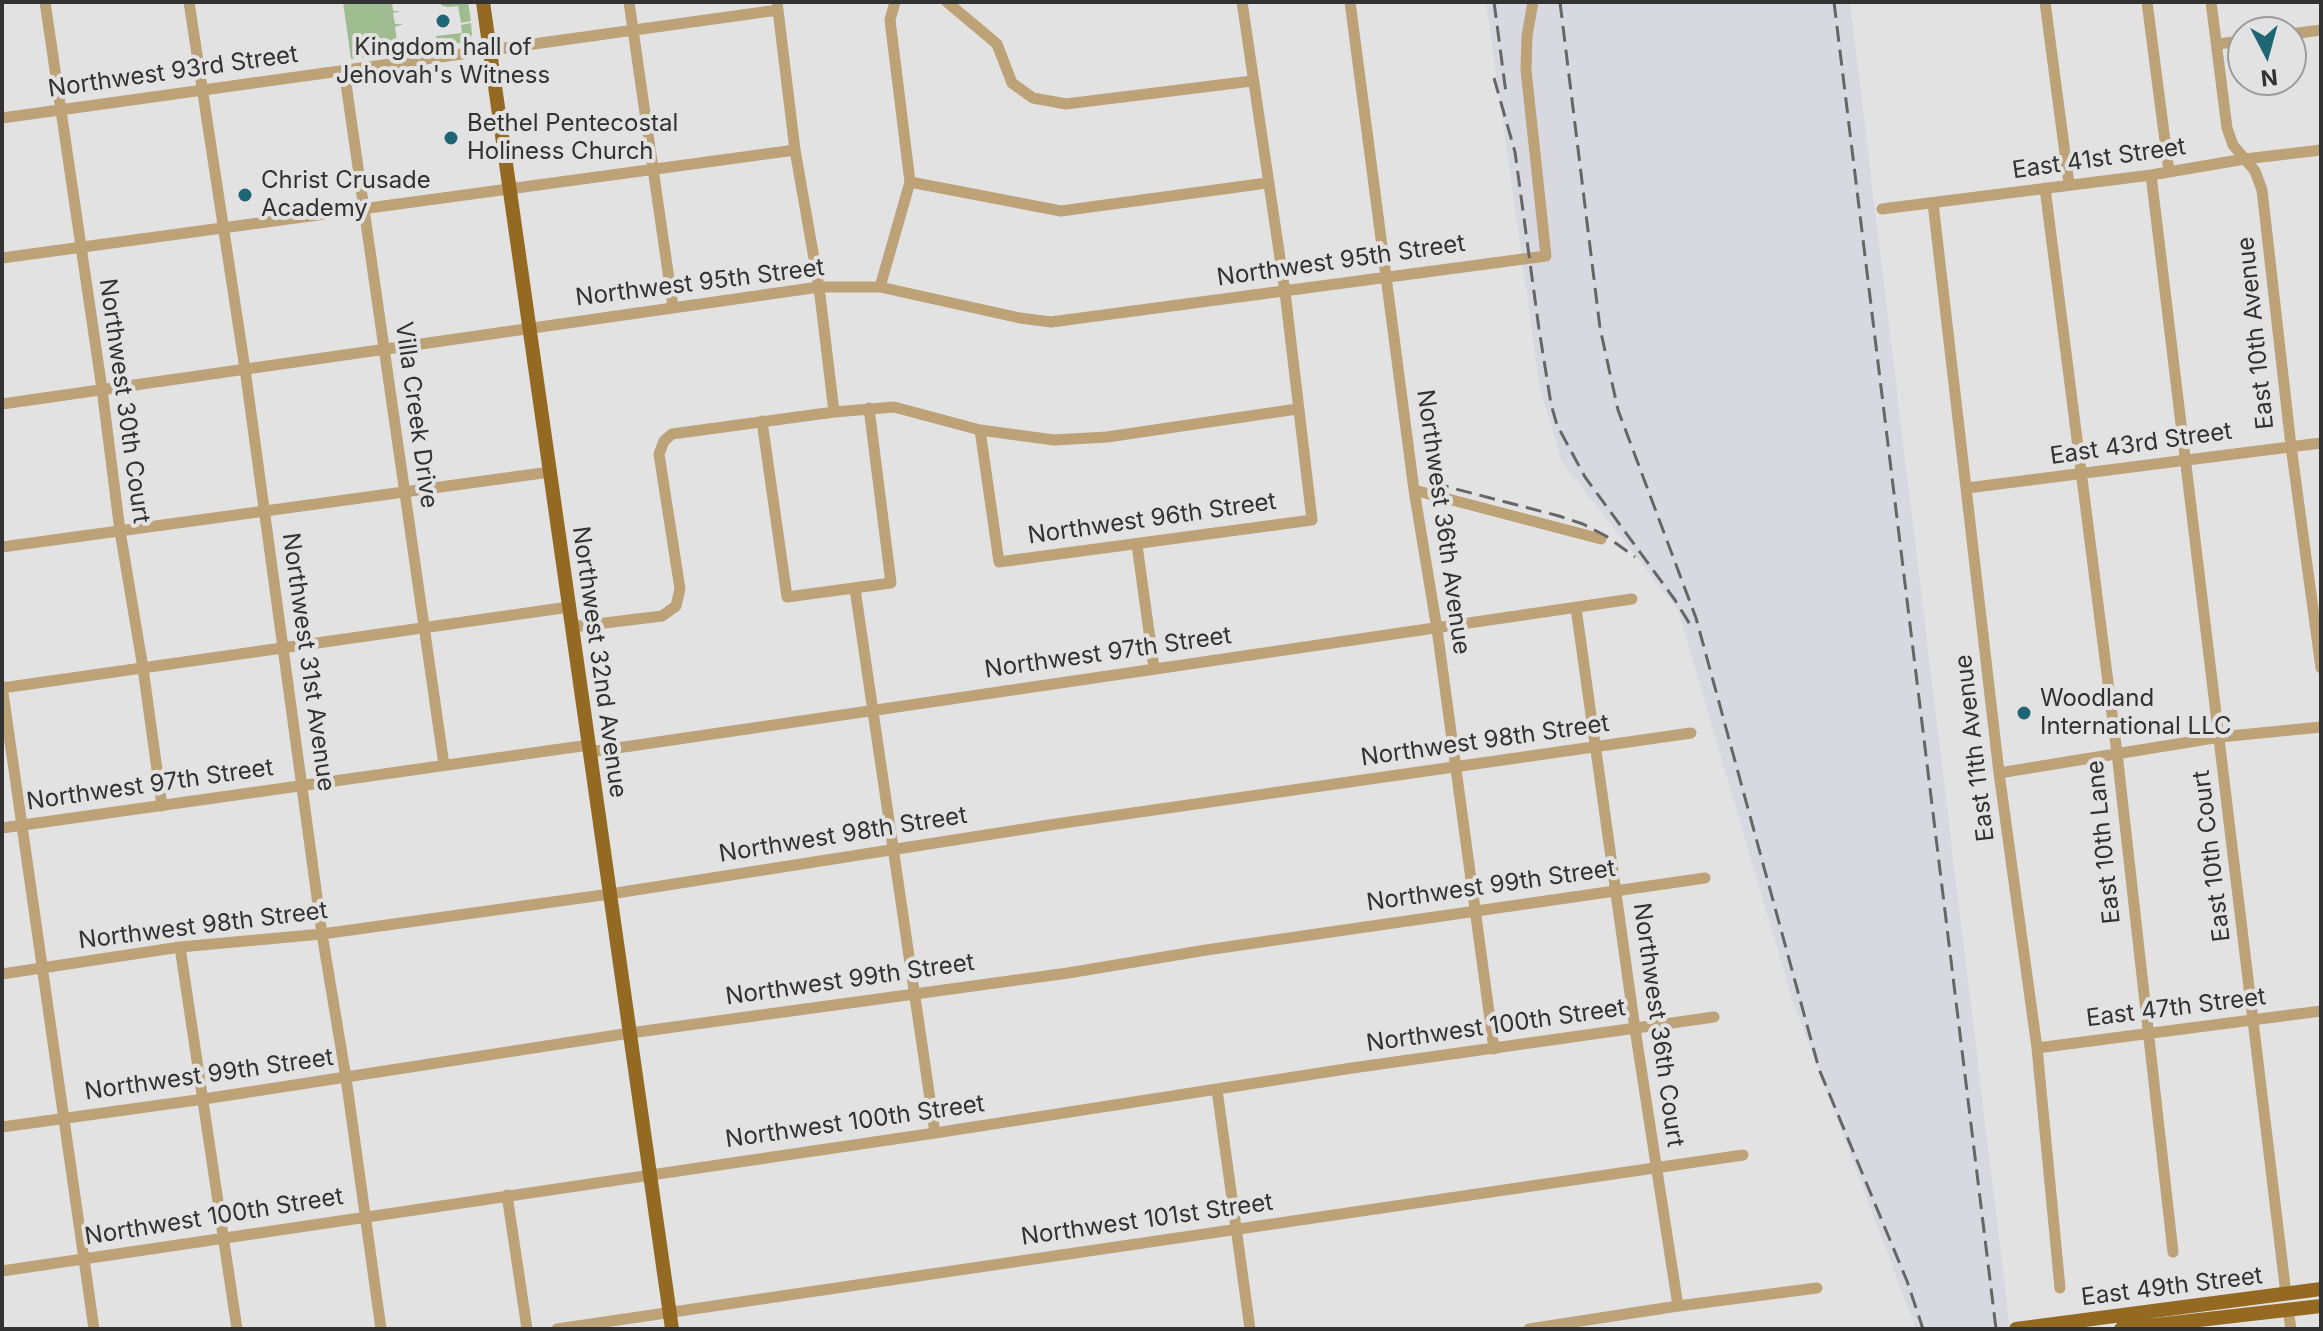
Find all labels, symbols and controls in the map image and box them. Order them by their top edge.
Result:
marker: Kingdom hall of Jehovah's Witness [434,12,452,30]
north arrow [2227,16,2307,96]
place label: Kingdom hall of Jehovah's Witness [336,34,550,90]
street label: Northwest 93rd Street [46,40,300,104]
text: N [2260,64,2279,92]
place label: Bethel Pentecostal Holiness Church [467,110,678,166]
marker: Bethel Pentecostal Holiness Church [442,129,460,147]
street label: East 41st Street [2010,133,2188,185]
place label: Christ Crusade Academy [261,167,431,223]
marker: Christ Crusade Academy [236,186,254,204]
street label: Northwest 95th Street [1215,229,1467,293]
street label: East 10th Avenue [2232,235,2280,431]
street label: Northwest 95th Street [574,253,826,313]
street label: Northwest 30th Court [93,277,155,525]
street label: Villa Creek Drive [389,320,443,510]
street label: Northwest 36th Avenue [1410,388,1476,656]
street label: East 43rd Street [2048,417,2234,471]
street label: Northwest 96th Street [1026,487,1278,551]
street label: Northwest 32nd Avenue [566,524,632,800]
street label: Northwest 31st Avenue [276,531,340,793]
street label: Northwest 97th Street [983,621,1233,685]
street label: East 11th Avenue [1949,653,2001,843]
place label: Woodland International LLC [2040,685,2232,741]
marker: Woodland International LLC [2015,704,2033,722]
street label: Northwest 98th Street [1359,709,1611,773]
street label: Northwest 97th Street [25,753,275,817]
street label: East 10th Lane [2081,759,2127,925]
street label: East 10th Court [2187,769,2237,943]
street label: Northwest 98th Street [717,801,969,869]
street label: Northwest 99th Street [1365,854,1617,918]
street label: Northwest 98th Street [77,896,329,956]
street label: Northwest 36th Court [1627,901,1689,1149]
street label: Northwest 99th Street [724,948,976,1012]
street label: East 47th Street [2085,983,2267,1033]
street label: Northwest 100th Street [1365,994,1627,1058]
street label: Northwest 99th Street [83,1043,335,1107]
street label: Northwest 100th Street [724,1090,986,1154]
street label: Northwest 100th Street [83,1182,345,1252]
street label: Northwest 101st Street [1019,1188,1275,1252]
street label: East 49th Street [2080,1262,2264,1312]

